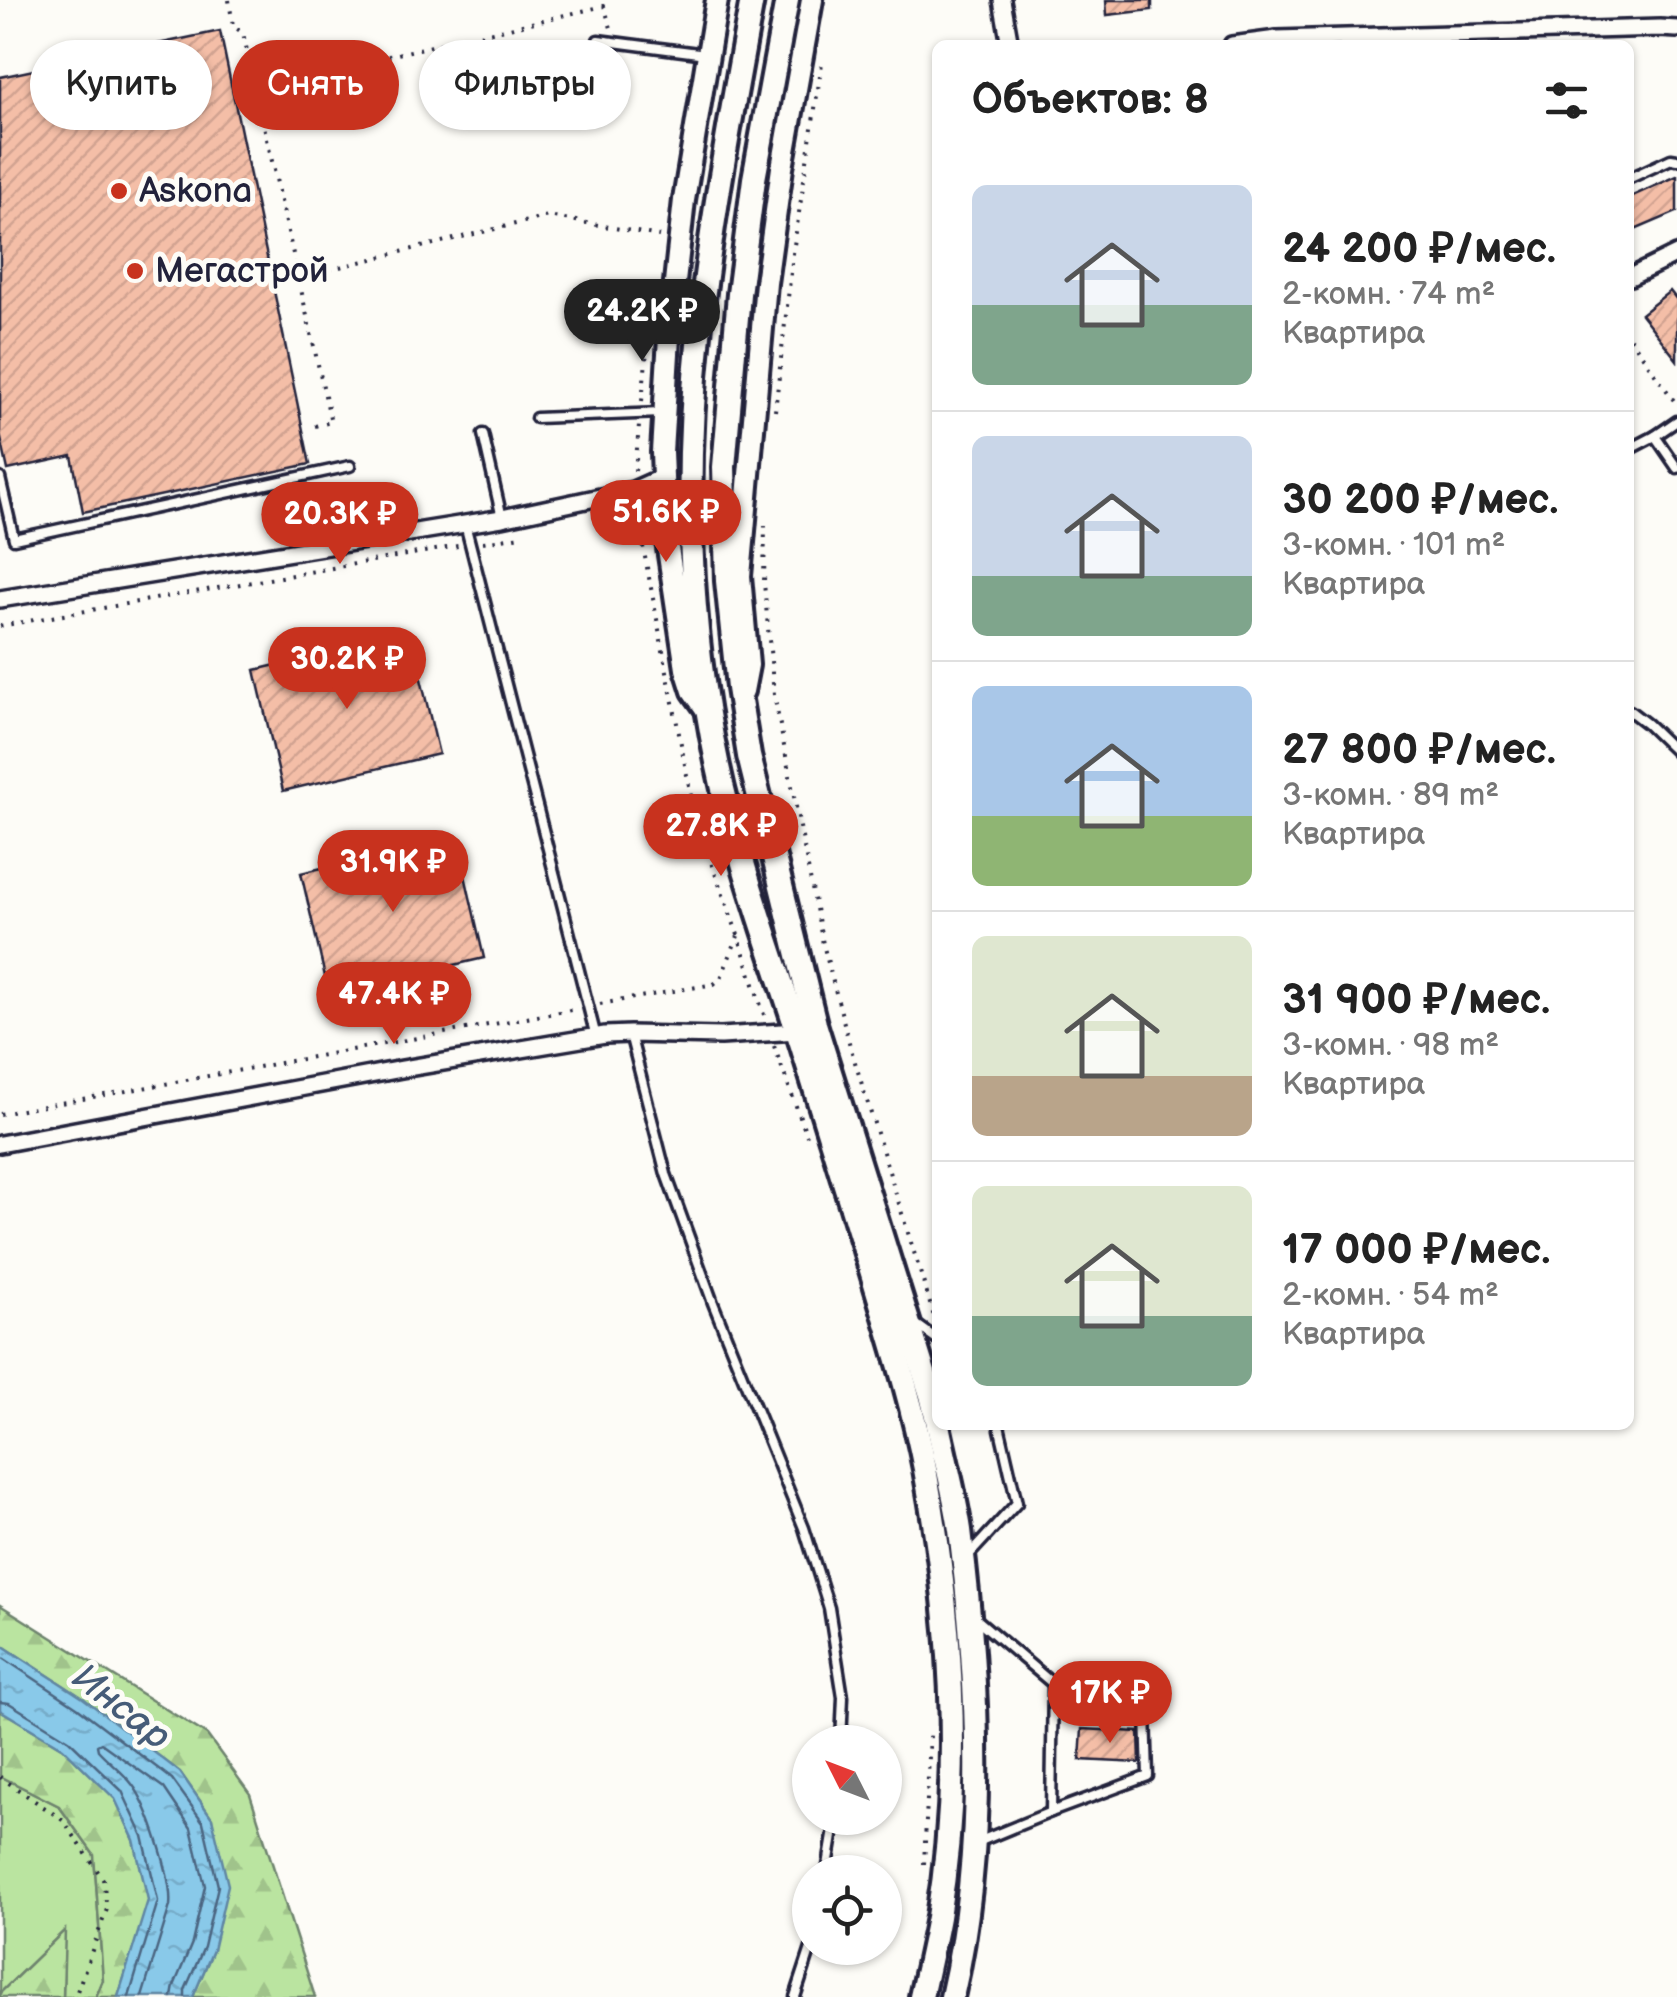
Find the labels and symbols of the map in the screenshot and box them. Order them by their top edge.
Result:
place label: Askona [139,170,252,213]
marker: Askona [108,180,130,202]
place label: Мегастрой [155,250,329,293]
marker: Мегастрой [124,260,146,282]
pin: 24.2K ₽ [550,279,734,364]
pin: 51.6K ₽ [574,480,758,565]
pin: 20.3K ₽ [248,482,432,567]
pin: 30.2K ₽ [255,627,439,712]
pin: 27.8K ₽ [629,794,813,879]
pin: 31.9K ₽ [301,830,485,915]
pin: 47.4K ₽ [302,962,486,1047]
water label: Инсар [63,1655,179,1759]
pin: 17K ₽ [1040,1661,1180,1746]
north arrow [792,1725,902,1835]

